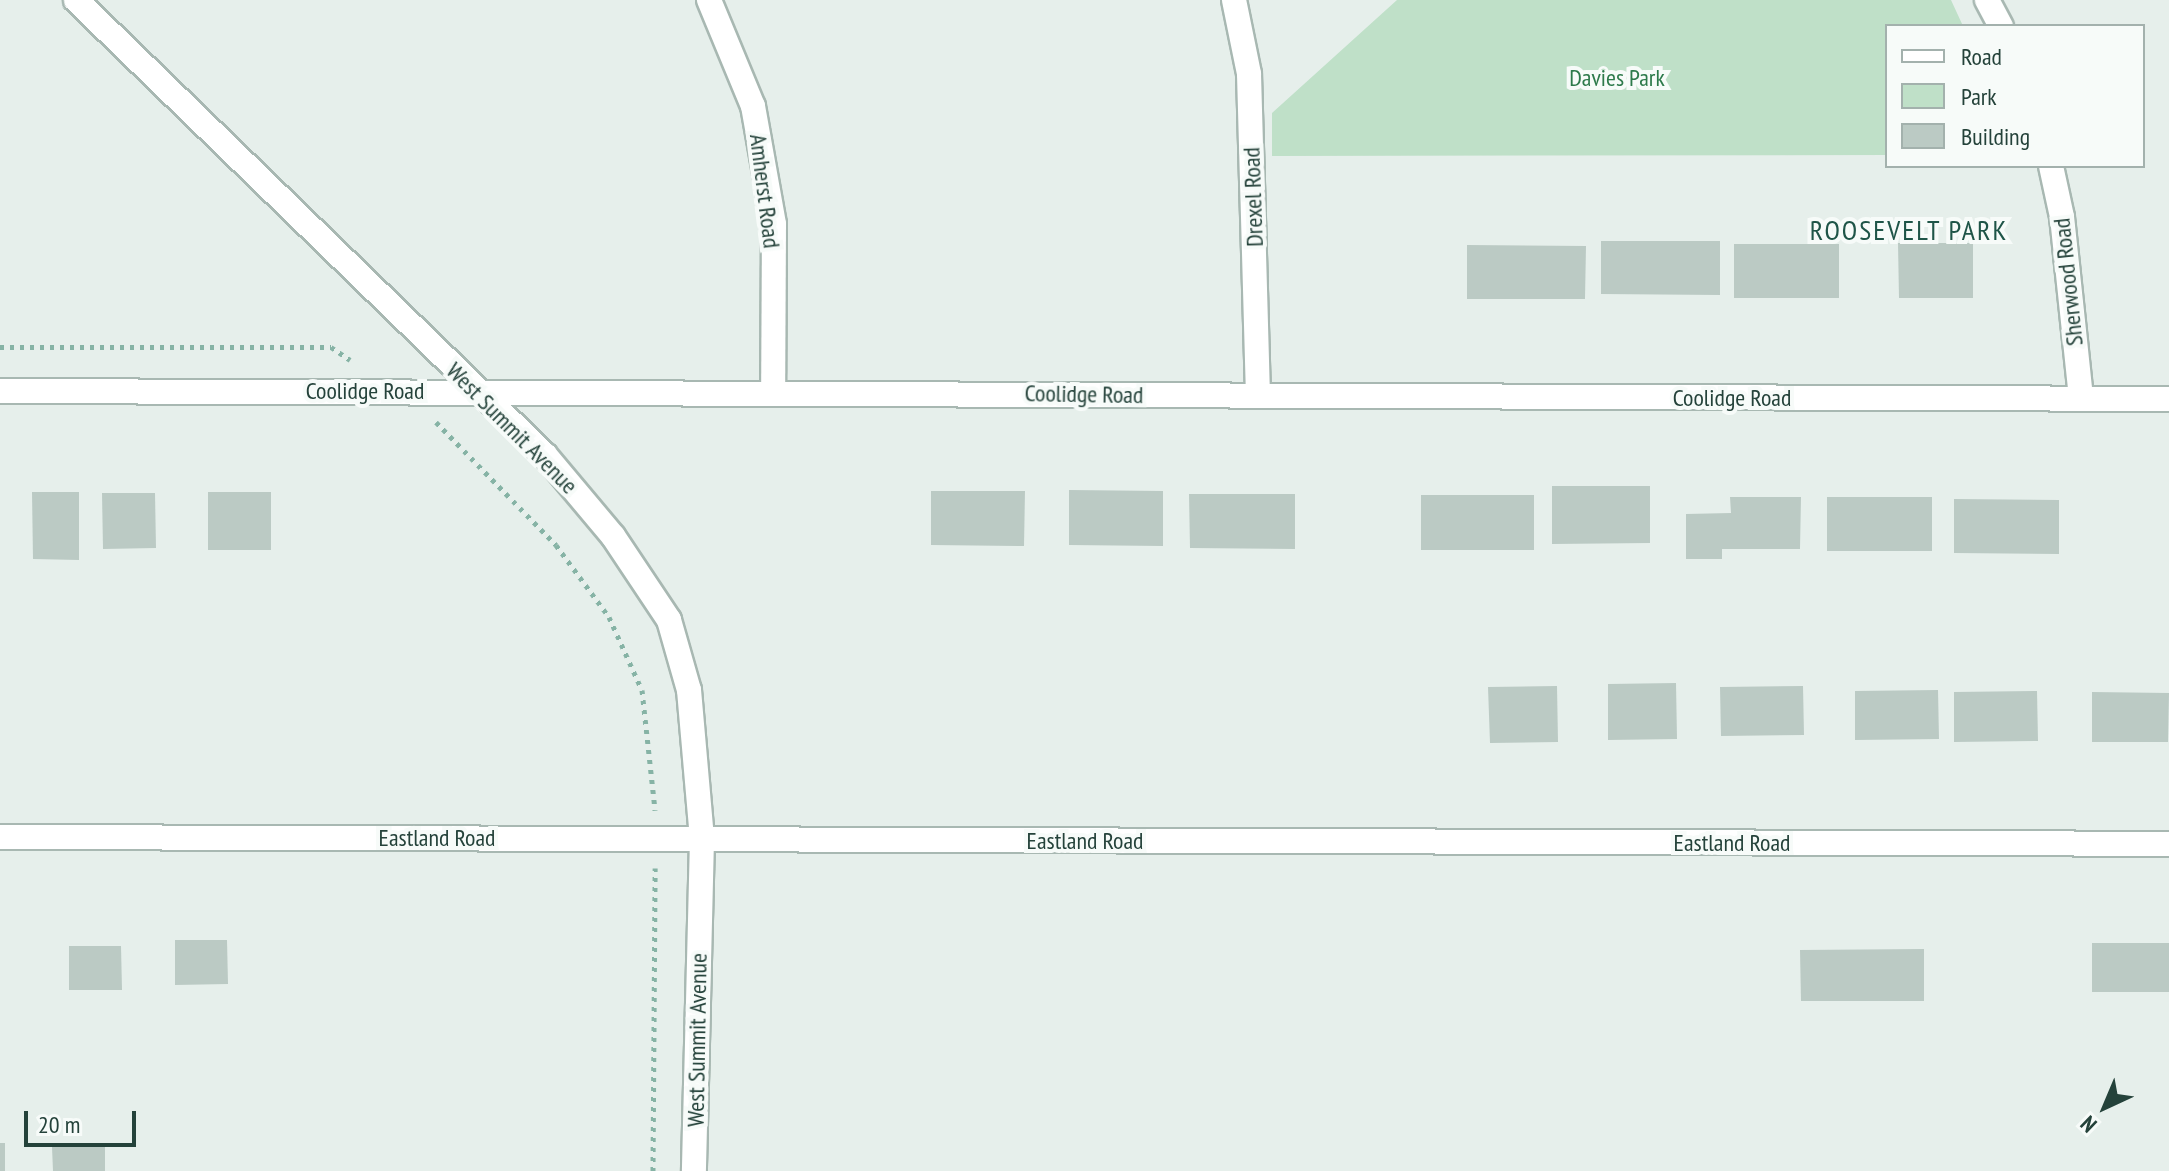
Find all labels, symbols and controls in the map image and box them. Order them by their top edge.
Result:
legend [1885,24,2145,168]
text: Road [1961,41,2002,72]
park label: Davies Park [1569,64,1665,92]
text: Park [1961,81,1997,112]
text: Building [1961,121,2030,152]
street label: Amherst Road [744,132,786,250]
street label: Drexel Road [1237,147,1269,247]
district label: ROOSEVELT PARK [1809,213,2009,247]
street label: Sherwood Road [2047,217,2089,347]
street label: West Summit Avenue [440,356,584,500]
street label: Coolidge Road [306,377,424,405]
street label: Coolidge Road [1024,379,1144,409]
street label: Coolidge Road [1673,384,1791,412]
street label: Eastland Road [379,824,495,852]
street label: Eastland Road [1027,827,1143,855]
street label: Eastland Road [1674,829,1790,857]
street label: West Summit Avenue [681,953,713,1127]
north arrow [2065,1067,2145,1147]
scale bar [28,1095,140,1145]
text: 20 m [38,1109,80,1140]
text: N [2074,1110,2102,1138]

